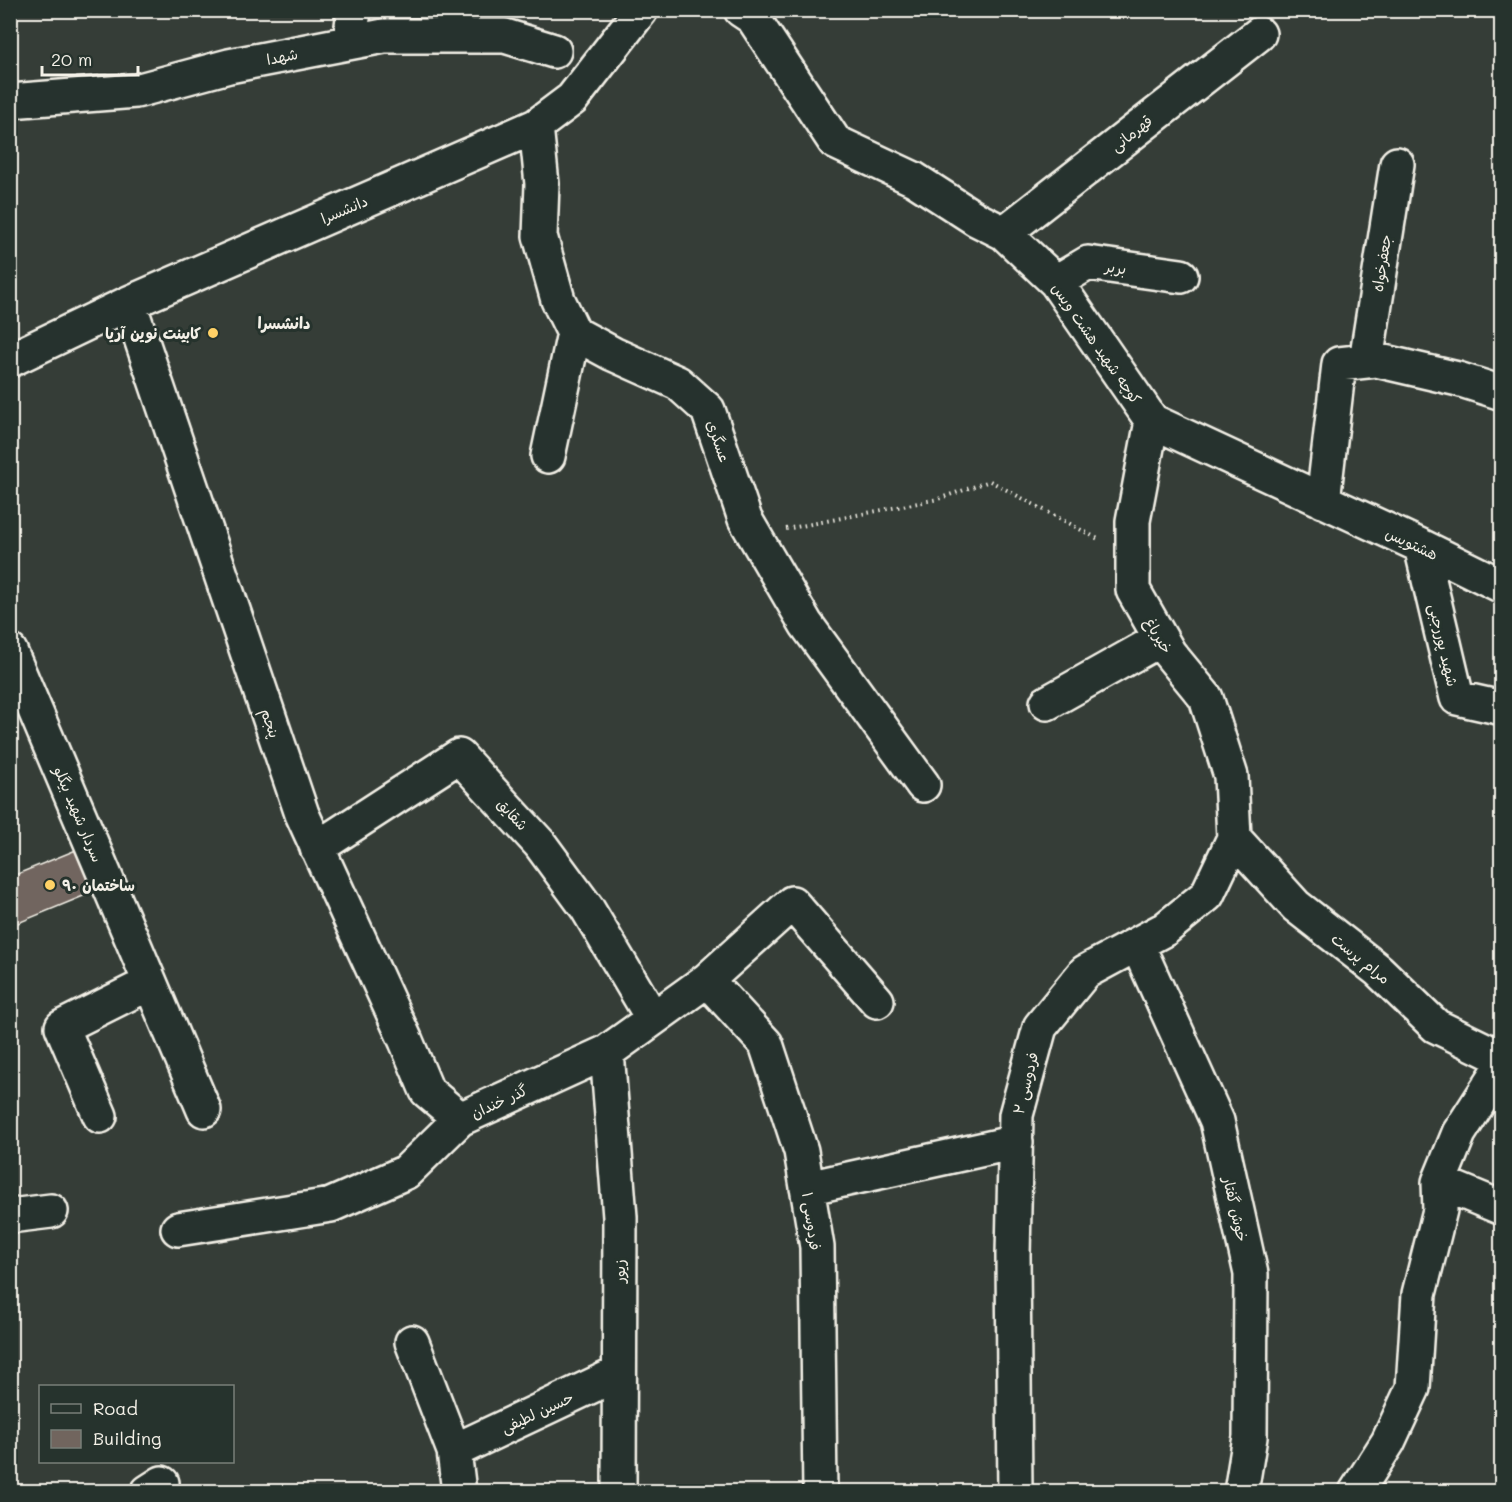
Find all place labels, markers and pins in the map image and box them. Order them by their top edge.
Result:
place label: کابینت نوین آریا [105,323,201,344]
marker: کابینت نوین آریا [206,326,220,340]
place label: ساختمان ۹۰ [62,875,135,895]
marker: ساختمان ۹۰ [43,878,57,892]

